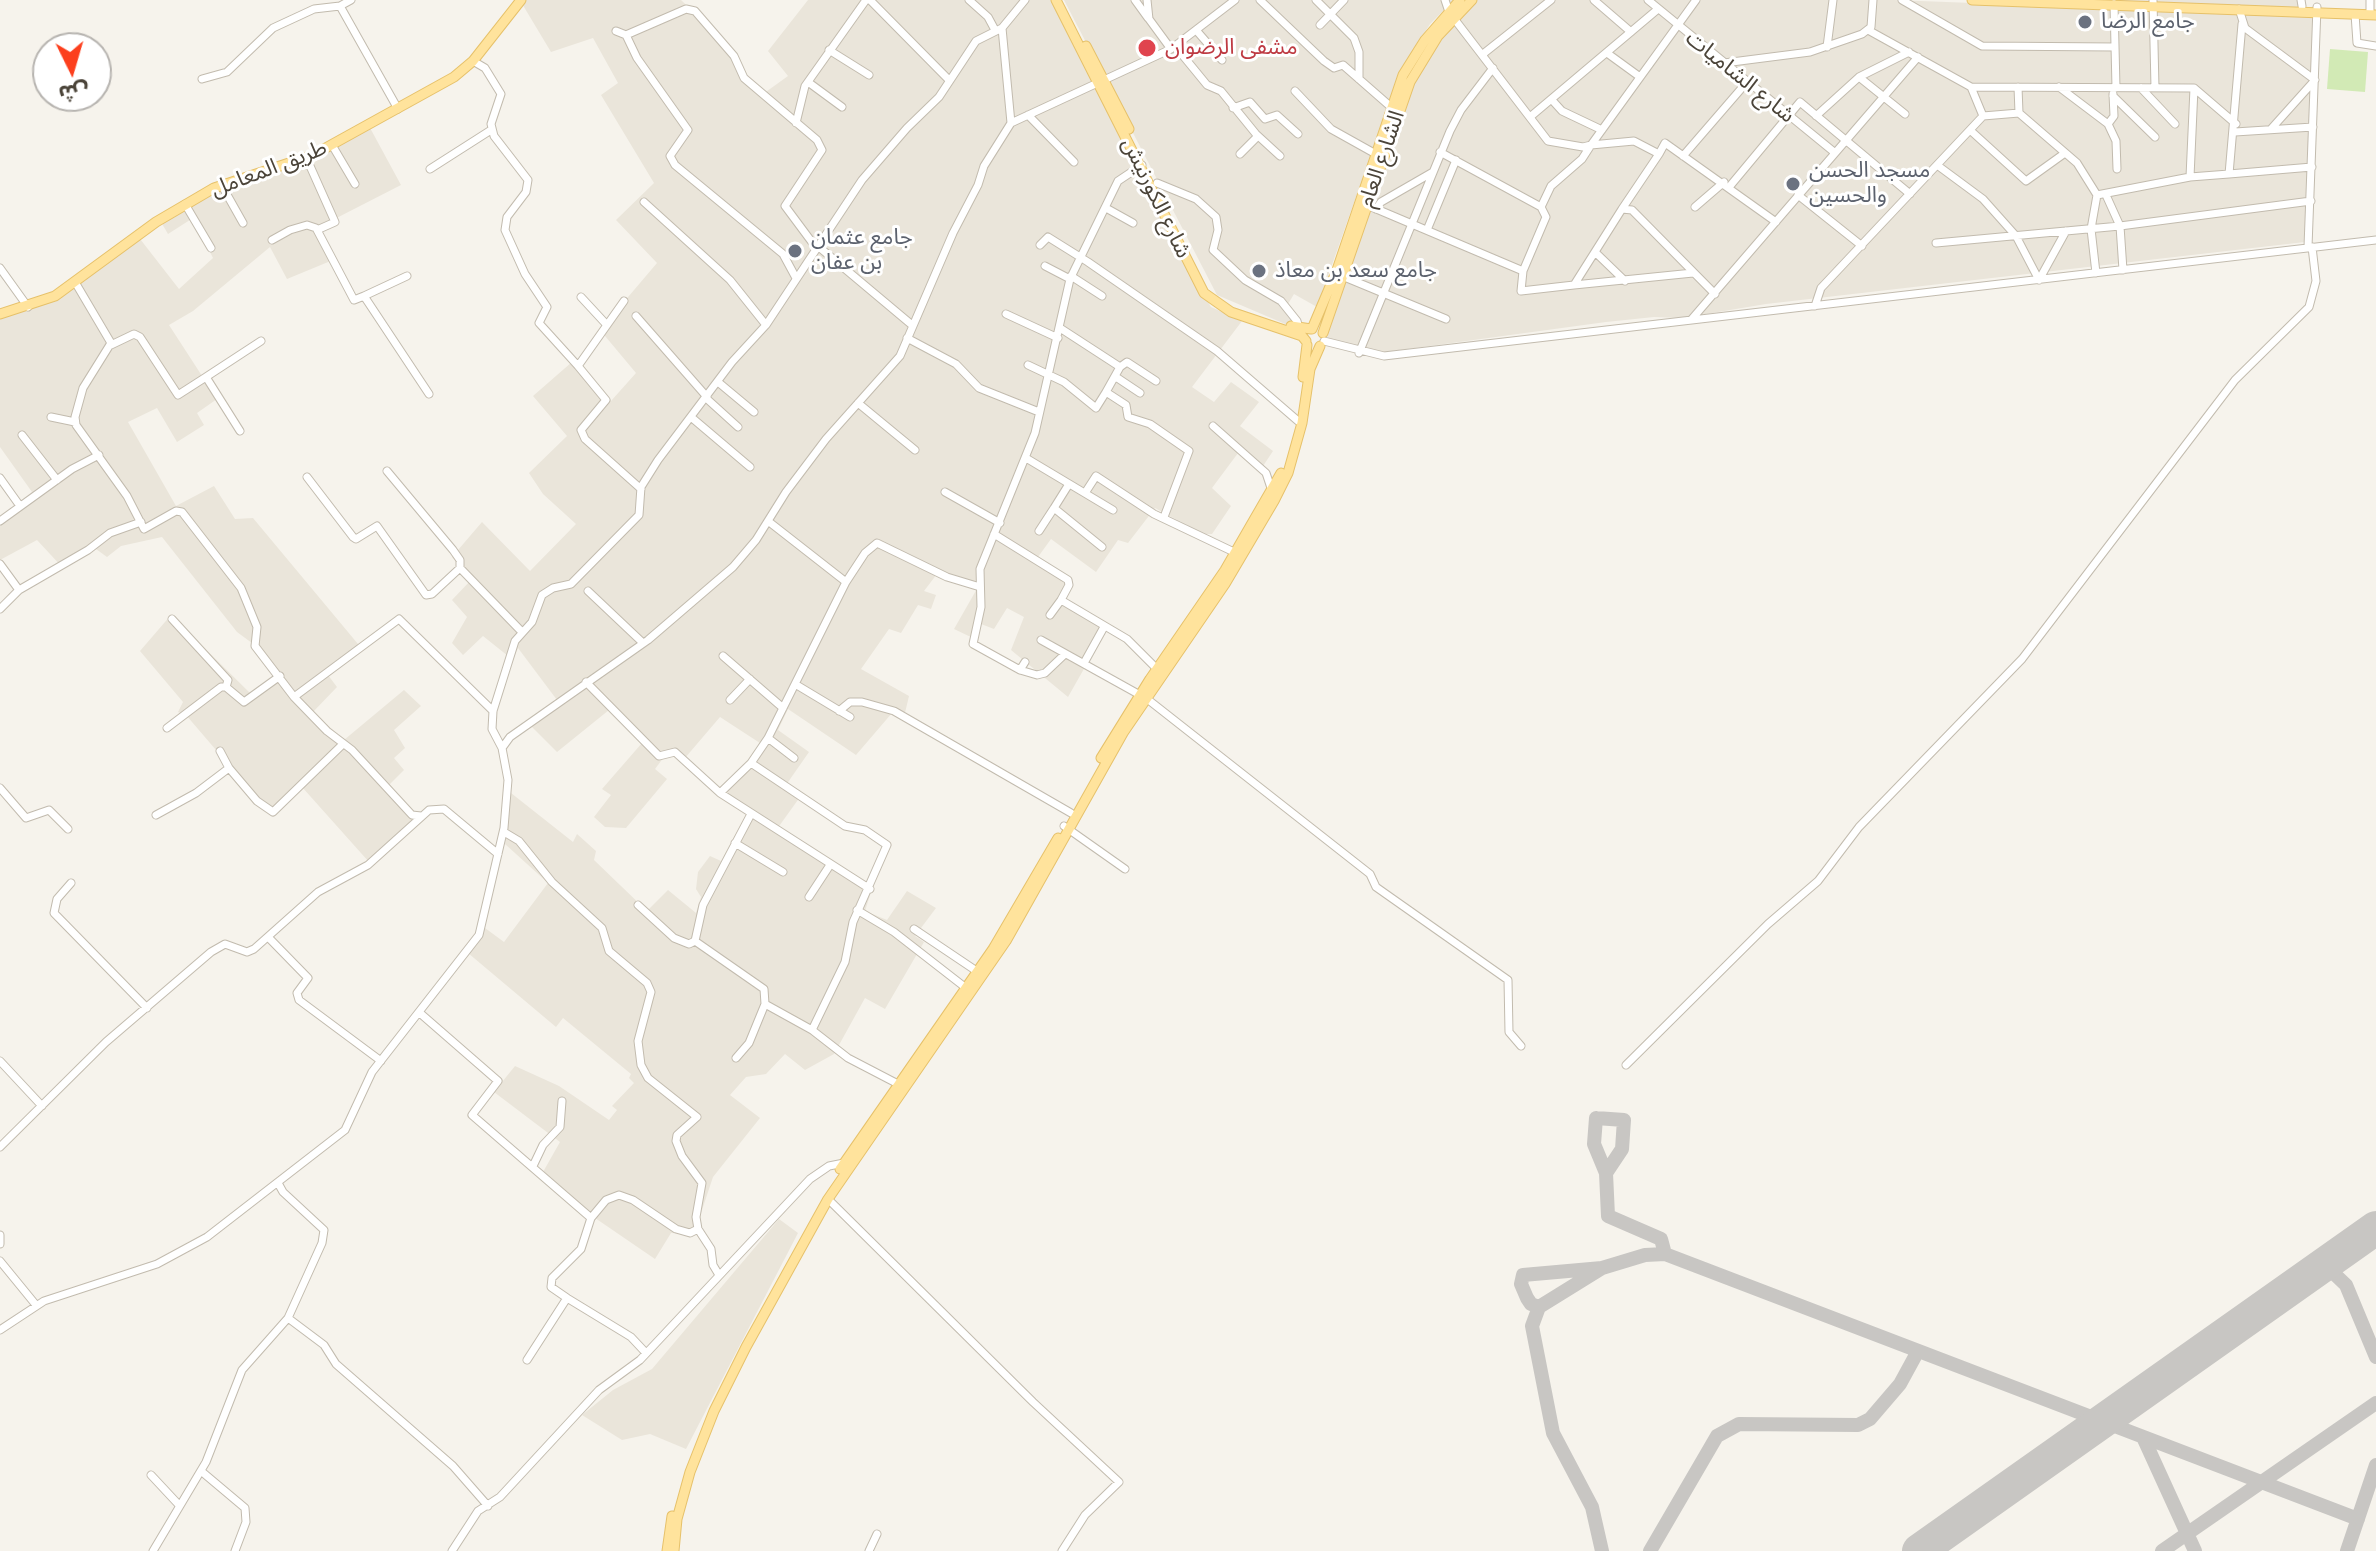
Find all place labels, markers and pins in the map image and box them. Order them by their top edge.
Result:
place label: جامع الرضا [2101,9,2195,35]
marker: جامع الرضا [2076,13,2094,31]
place label: مشفى الرضوان [1165,35,1298,61]
marker: مشفى الرضوان [1136,37,1158,59]
place label: مسجد الحسن والحسين [1809,158,1930,210]
marker: مسجد الحسن والحسين [1784,175,1802,193]
place label: جامع عثمان بن عفان [811,225,913,276]
marker: جامع عثمان بن عفان [786,242,804,260]
place label: جامع سعد بن معاذ [1275,258,1437,284]
marker: جامع سعد بن معاذ [1250,262,1268,280]

